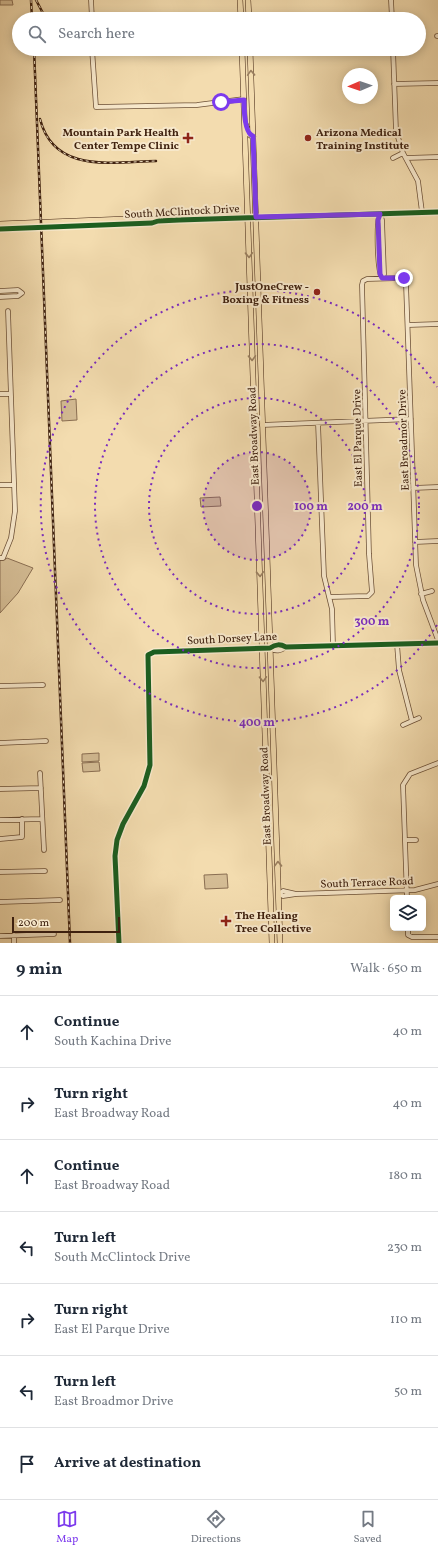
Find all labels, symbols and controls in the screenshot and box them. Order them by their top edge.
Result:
search box [12,12,426,56]
icon: search [26,23,48,45]
text: Search here [58,24,135,45]
north arrow [342,68,378,104]
one-way arrow [246,70,255,76]
route start [212,93,230,111]
place label: Mountain Park Health Center Tempe Clinic [63,126,179,154]
place label: Arizona Medical Training Institute [316,126,410,154]
marker: Mountain Park Health Center Tempe Clinic [182,132,194,144]
marker: Arizona Medical Training Institute [303,133,313,143]
street label: South McClintock Drive [124,202,240,223]
one-way arrow [245,252,253,258]
route end [395,269,413,287]
place label: JustOneCrew - Boxing & Fitness [222,280,309,308]
marker: JustOneCrew - Boxing & Fitness [312,287,322,297]
one-way arrow [248,355,257,361]
street label: East Broadway Road [245,387,264,485]
street label: East El Parque Drive [350,389,367,487]
street label: East Broadmor Drive [395,389,414,491]
centre of rings [250,499,264,513]
text: 100 m [294,499,328,515]
text: 200 m [347,499,383,515]
one-way arrow [255,571,264,577]
text: 300 m [355,614,390,630]
street label: South Dorsey Lane [187,630,278,649]
one-way arrow [259,676,267,682]
text: 400 m [239,715,275,731]
street label: East Broadway Road [257,747,276,845]
one-way arrow [273,861,282,867]
street label: South Terrace Road [320,874,414,893]
map controls [390,895,426,931]
button: layers [390,895,426,931]
place label: The Healing Tree Collective [235,909,312,937]
scale bar [12,915,120,934]
marker: The Healing Tree Collective [220,915,232,927]
text: 200 m [18,916,49,931]
text: 9 min [16,958,62,981]
text: Walk · 650 m [350,960,422,978]
text: Continue [54,1012,119,1033]
icon: ahead [16,1021,38,1043]
text: 40 m [393,1023,422,1041]
text: South Kachina Drive [54,1033,171,1051]
text: Turn right [54,1084,128,1105]
icon: right [16,1093,38,1115]
text: 40 m [393,1095,422,1113]
text: East Broadway Road [54,1105,170,1123]
text: Continue [54,1156,119,1177]
icon: ahead [16,1165,38,1187]
text: 180 m [388,1167,422,1185]
text: East Broadway Road [54,1177,170,1195]
text: Turn left [54,1228,116,1249]
icon: left [16,1237,38,1259]
text: 230 m [387,1239,422,1257]
text: South McClintock Drive [54,1249,190,1267]
text: Turn right [54,1300,128,1321]
icon: right [16,1309,38,1331]
text: 110 m [390,1311,422,1329]
text: East El Parque Drive [54,1321,170,1339]
text: Turn left [54,1372,116,1393]
icon: left [16,1381,38,1403]
text: 50 m [394,1383,422,1401]
text: East Broadmor Drive [54,1393,174,1411]
icon: arrive [16,1453,38,1475]
text: Arrive at destination [54,1453,201,1474]
tab: Map [56,1508,78,1547]
tab: Directions [191,1508,241,1547]
tab: Saved [353,1508,382,1547]

